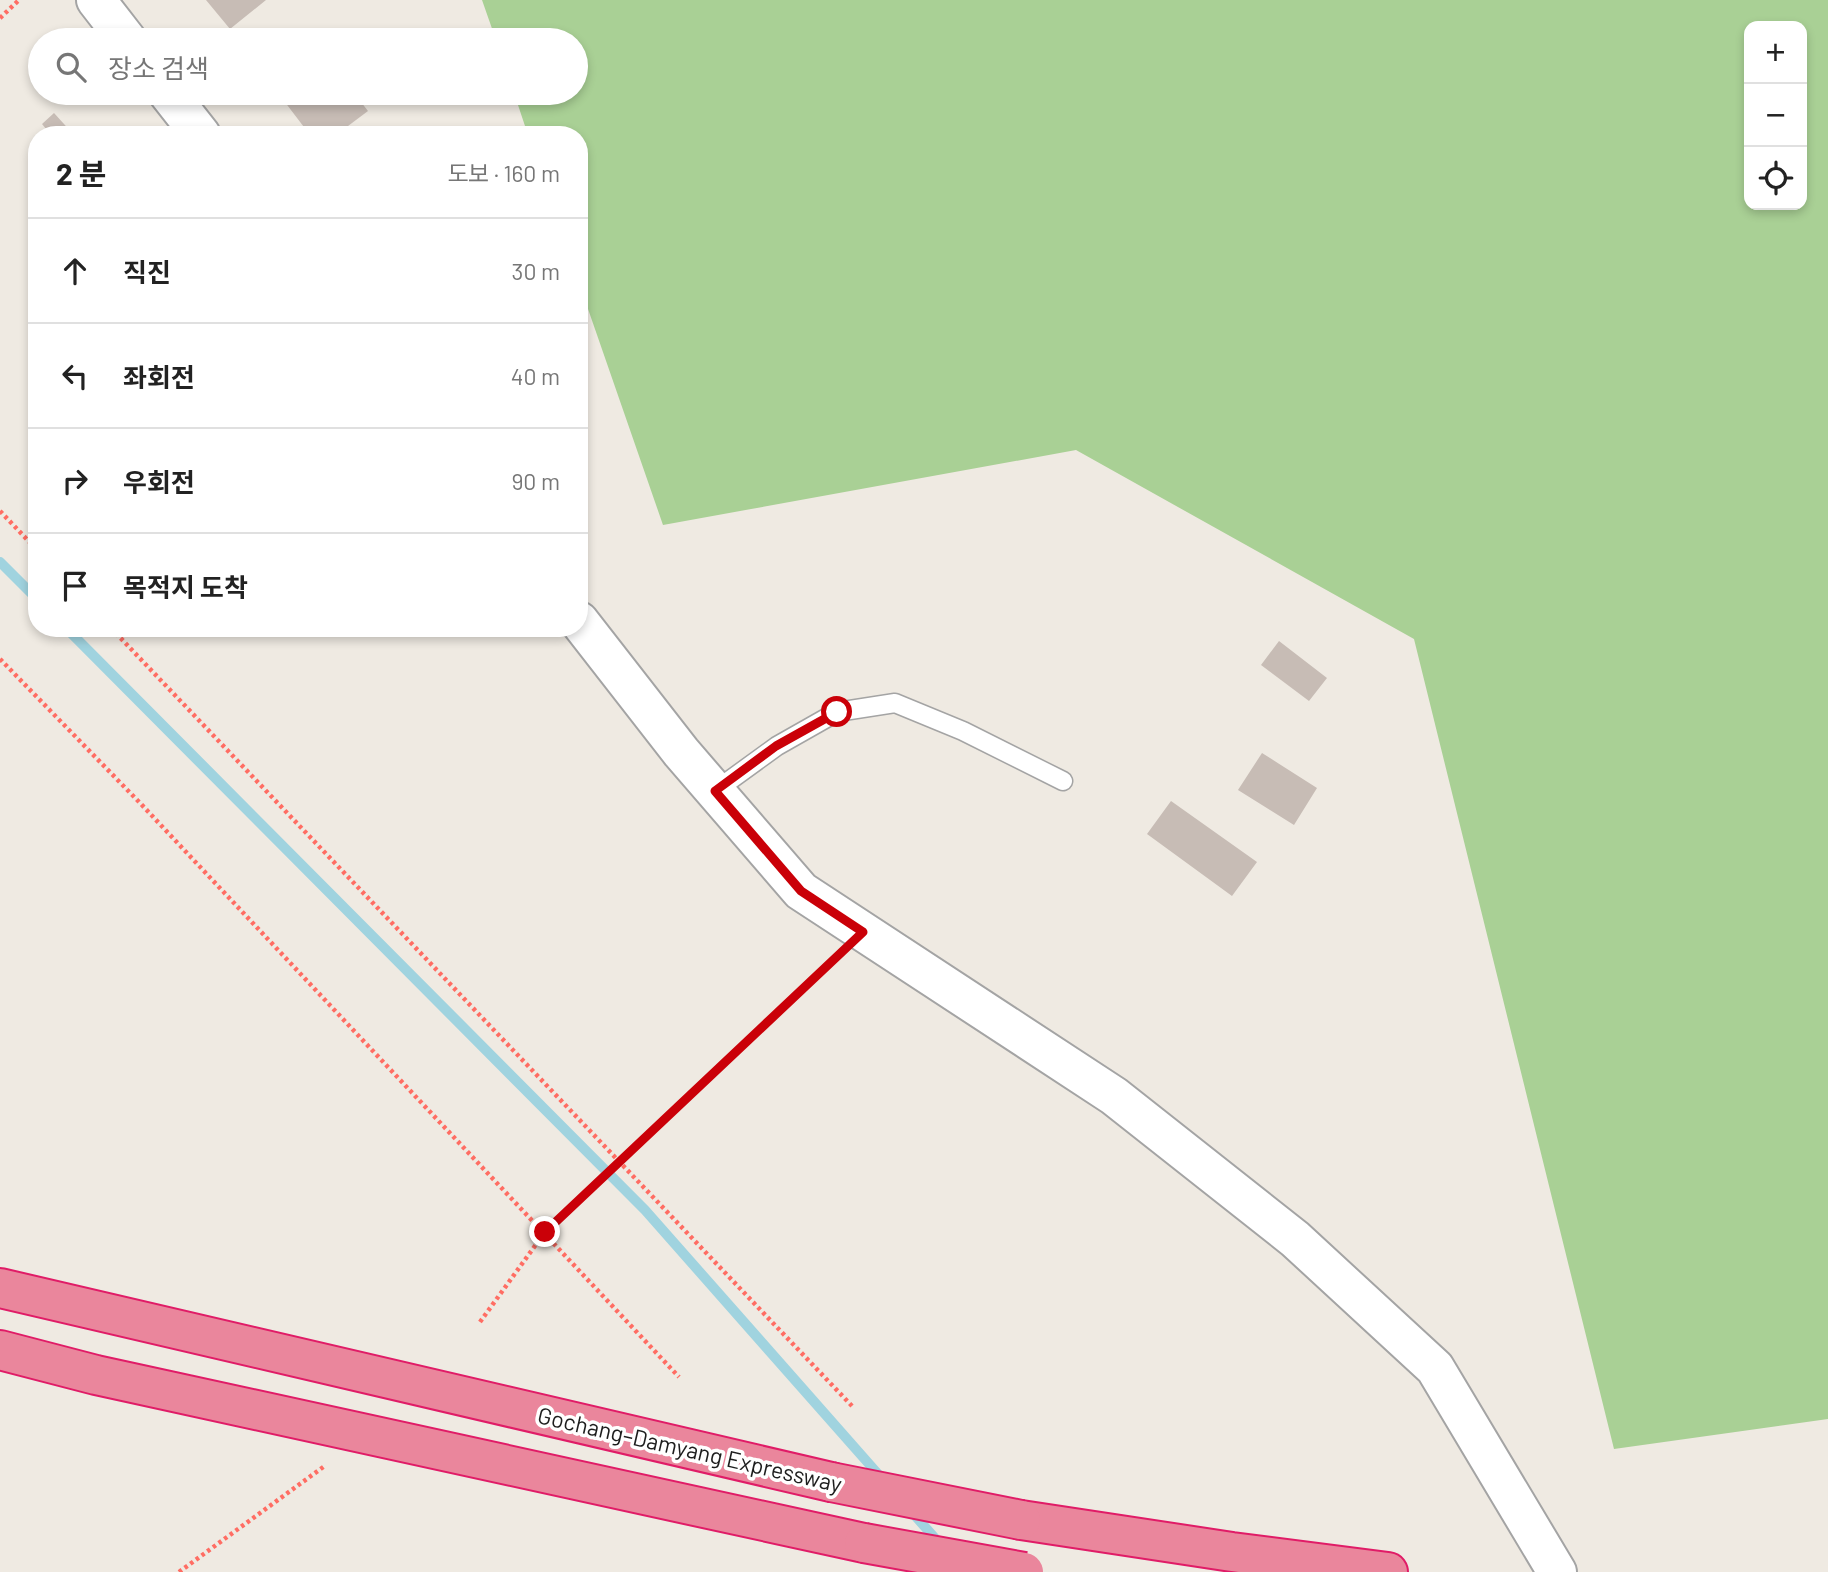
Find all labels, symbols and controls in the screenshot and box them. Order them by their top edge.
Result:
map controls [1744,21,1807,210]
button: + [1744,21,1807,84]
search box [28,28,588,105]
icon: search [52,48,90,86]
text: 장소 검색 [108,52,209,83]
button: − [1744,84,1807,147]
button: locate [1744,147,1807,210]
text: 2 분 [56,155,106,191]
text: 도보 · 160 m [447,159,560,187]
icon: ahead [56,252,94,290]
text: 직진 [123,256,171,287]
text: 30 m [512,257,560,285]
icon: left [56,357,94,395]
text: 좌회전 [123,361,195,392]
text: 40 m [511,362,560,390]
icon: right [56,462,94,500]
text: 우회전 [123,466,195,497]
text: 90 m [511,467,560,495]
icon: arrive [56,567,94,605]
text: 목적지 도착 [123,571,248,602]
route start [821,696,852,727]
route end [529,1216,560,1247]
street label: Gochang–Damyang Expressway [535,1400,845,1498]

